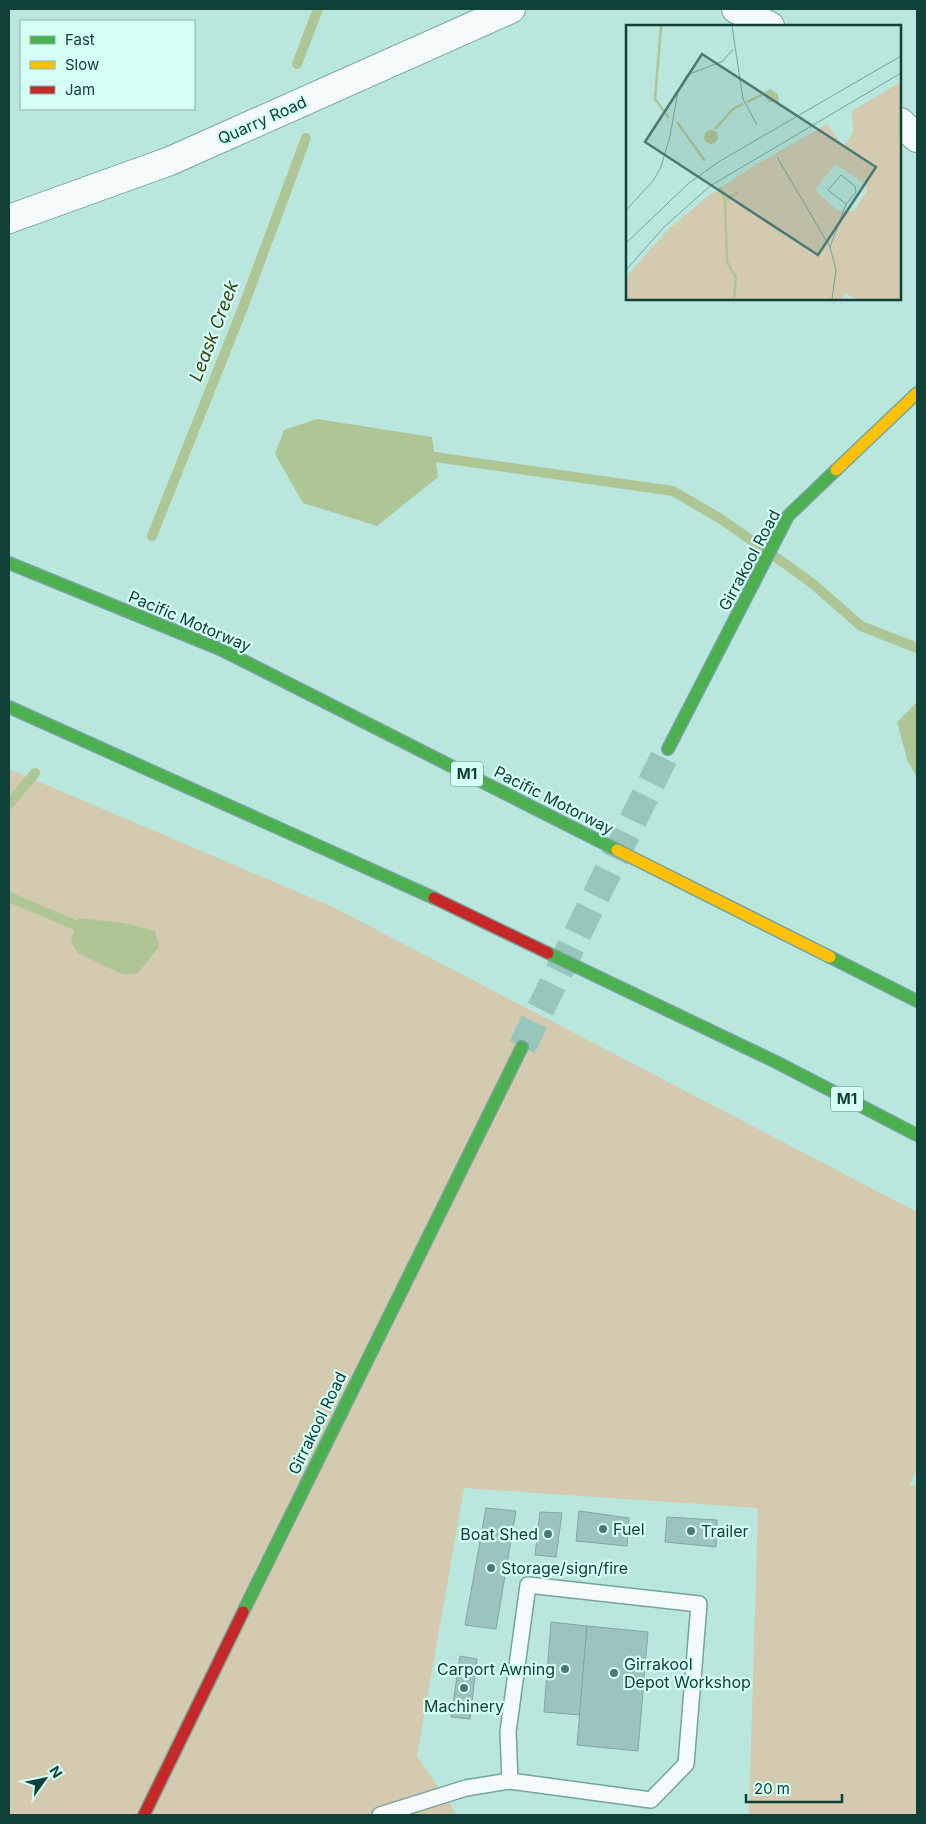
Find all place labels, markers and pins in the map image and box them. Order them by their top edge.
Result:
place label: Fuel [613,1519,645,1539]
place label: Trailer [701,1521,749,1541]
marker: Fuel [597,1523,609,1535]
place label: Boat Shed [460,1524,538,1544]
marker: Trailer [685,1525,697,1537]
marker: Boat Shed [542,1528,554,1540]
place label: Storage/sign/fire [501,1558,628,1578]
marker: Storage/sign/fire [485,1562,497,1574]
place label: Girrakool Depot Workshop [624,1654,751,1692]
place label: Carport Awning [437,1659,555,1679]
marker: Carport Awning [559,1663,571,1675]
marker: Girrakool Depot Workshop [608,1667,620,1679]
marker: Machinery [458,1682,470,1694]
place label: Machinery [424,1696,504,1716]

